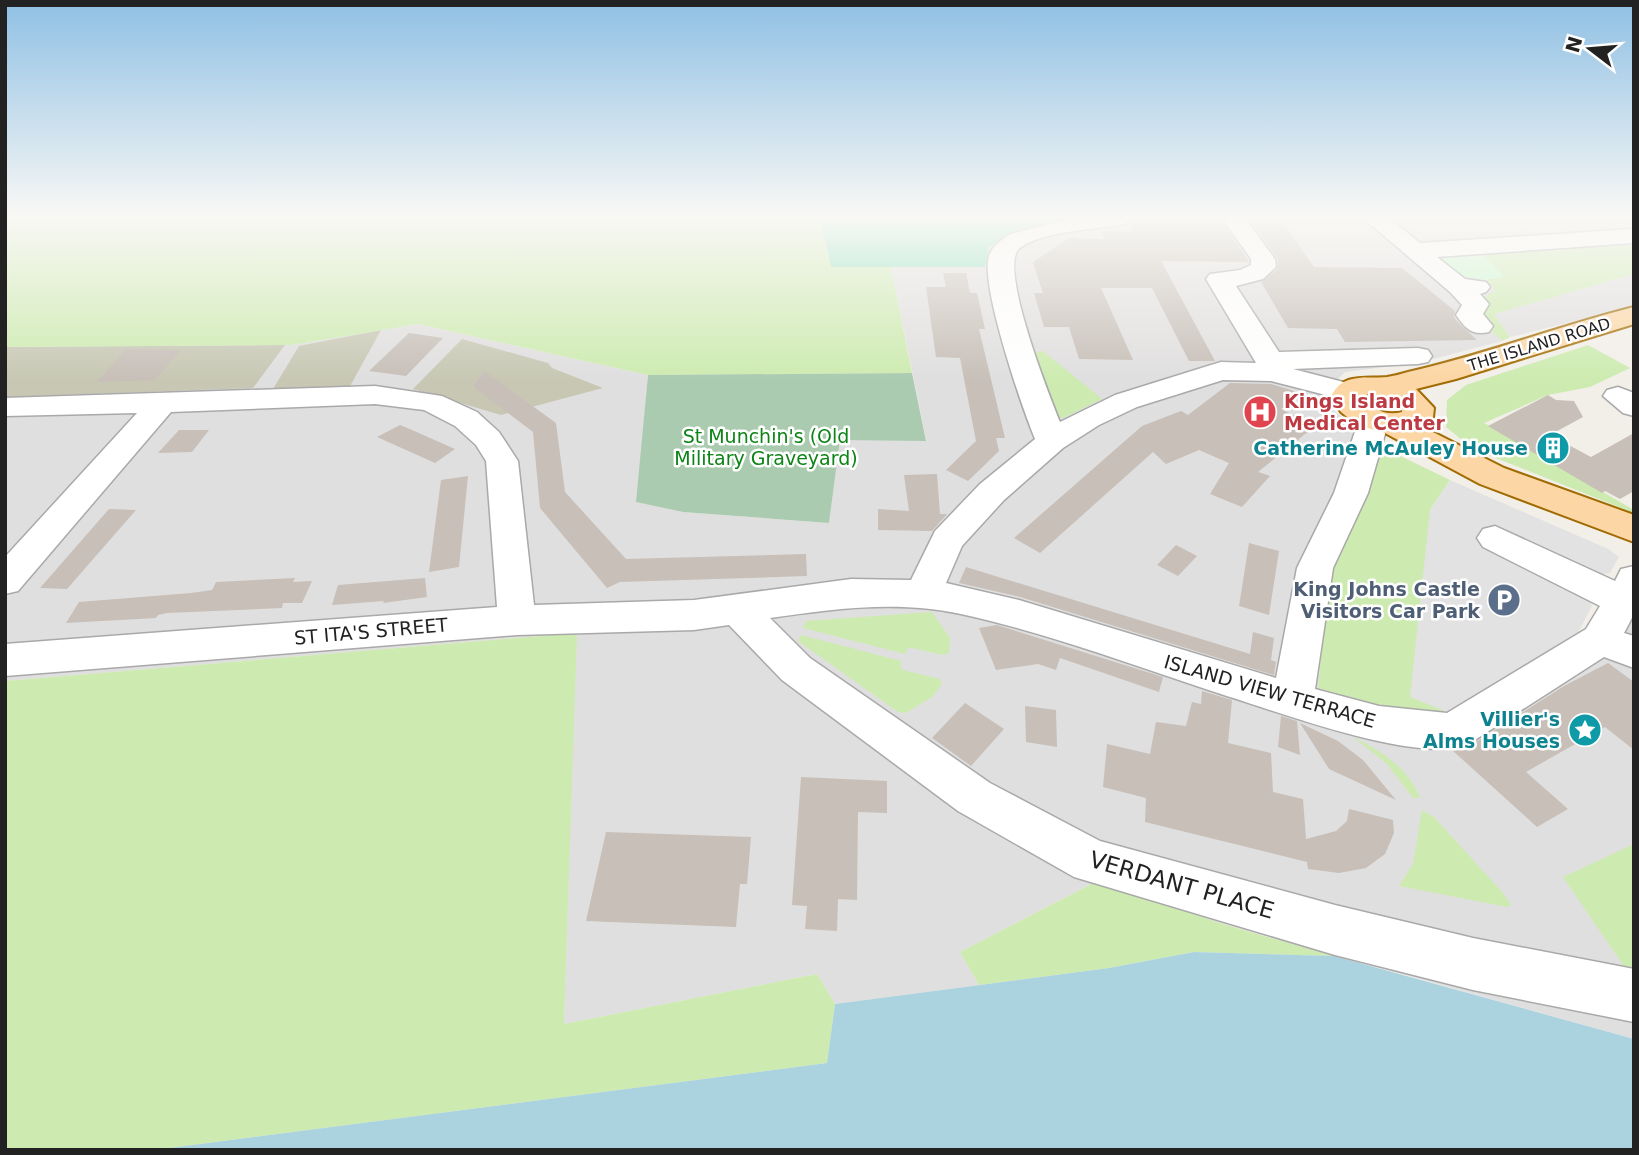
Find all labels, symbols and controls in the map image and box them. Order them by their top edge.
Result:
north arrow [1555,14,1625,84]
text: N [1561,34,1586,55]
street label: THE ISLAND ROAD [1465,314,1613,376]
place label: Kings Island Medical Center [1284,390,1445,434]
hospital icon: Kings Island Medical Center [1241,393,1279,431]
park label: St Munchin's (Old Military Graveyard) [674,425,858,469]
building icon: Catherine McAuley House [1534,429,1572,467]
place label: Catherine McAuley House [1253,437,1528,459]
place label: King Johns Castle Visitors Car Park [1293,578,1480,622]
parking icon: King Johns Castle Visitors Car Park [1485,581,1523,619]
street label: ST ITA'S STREET [293,613,449,649]
street label: ISLAND VIEW TERRACE [1162,650,1378,732]
place label: Villier's Alms Houses [1423,708,1560,752]
place icon: Villier's Alms Houses [1566,711,1604,749]
street label: VERDANT PLACE [1087,846,1277,924]

